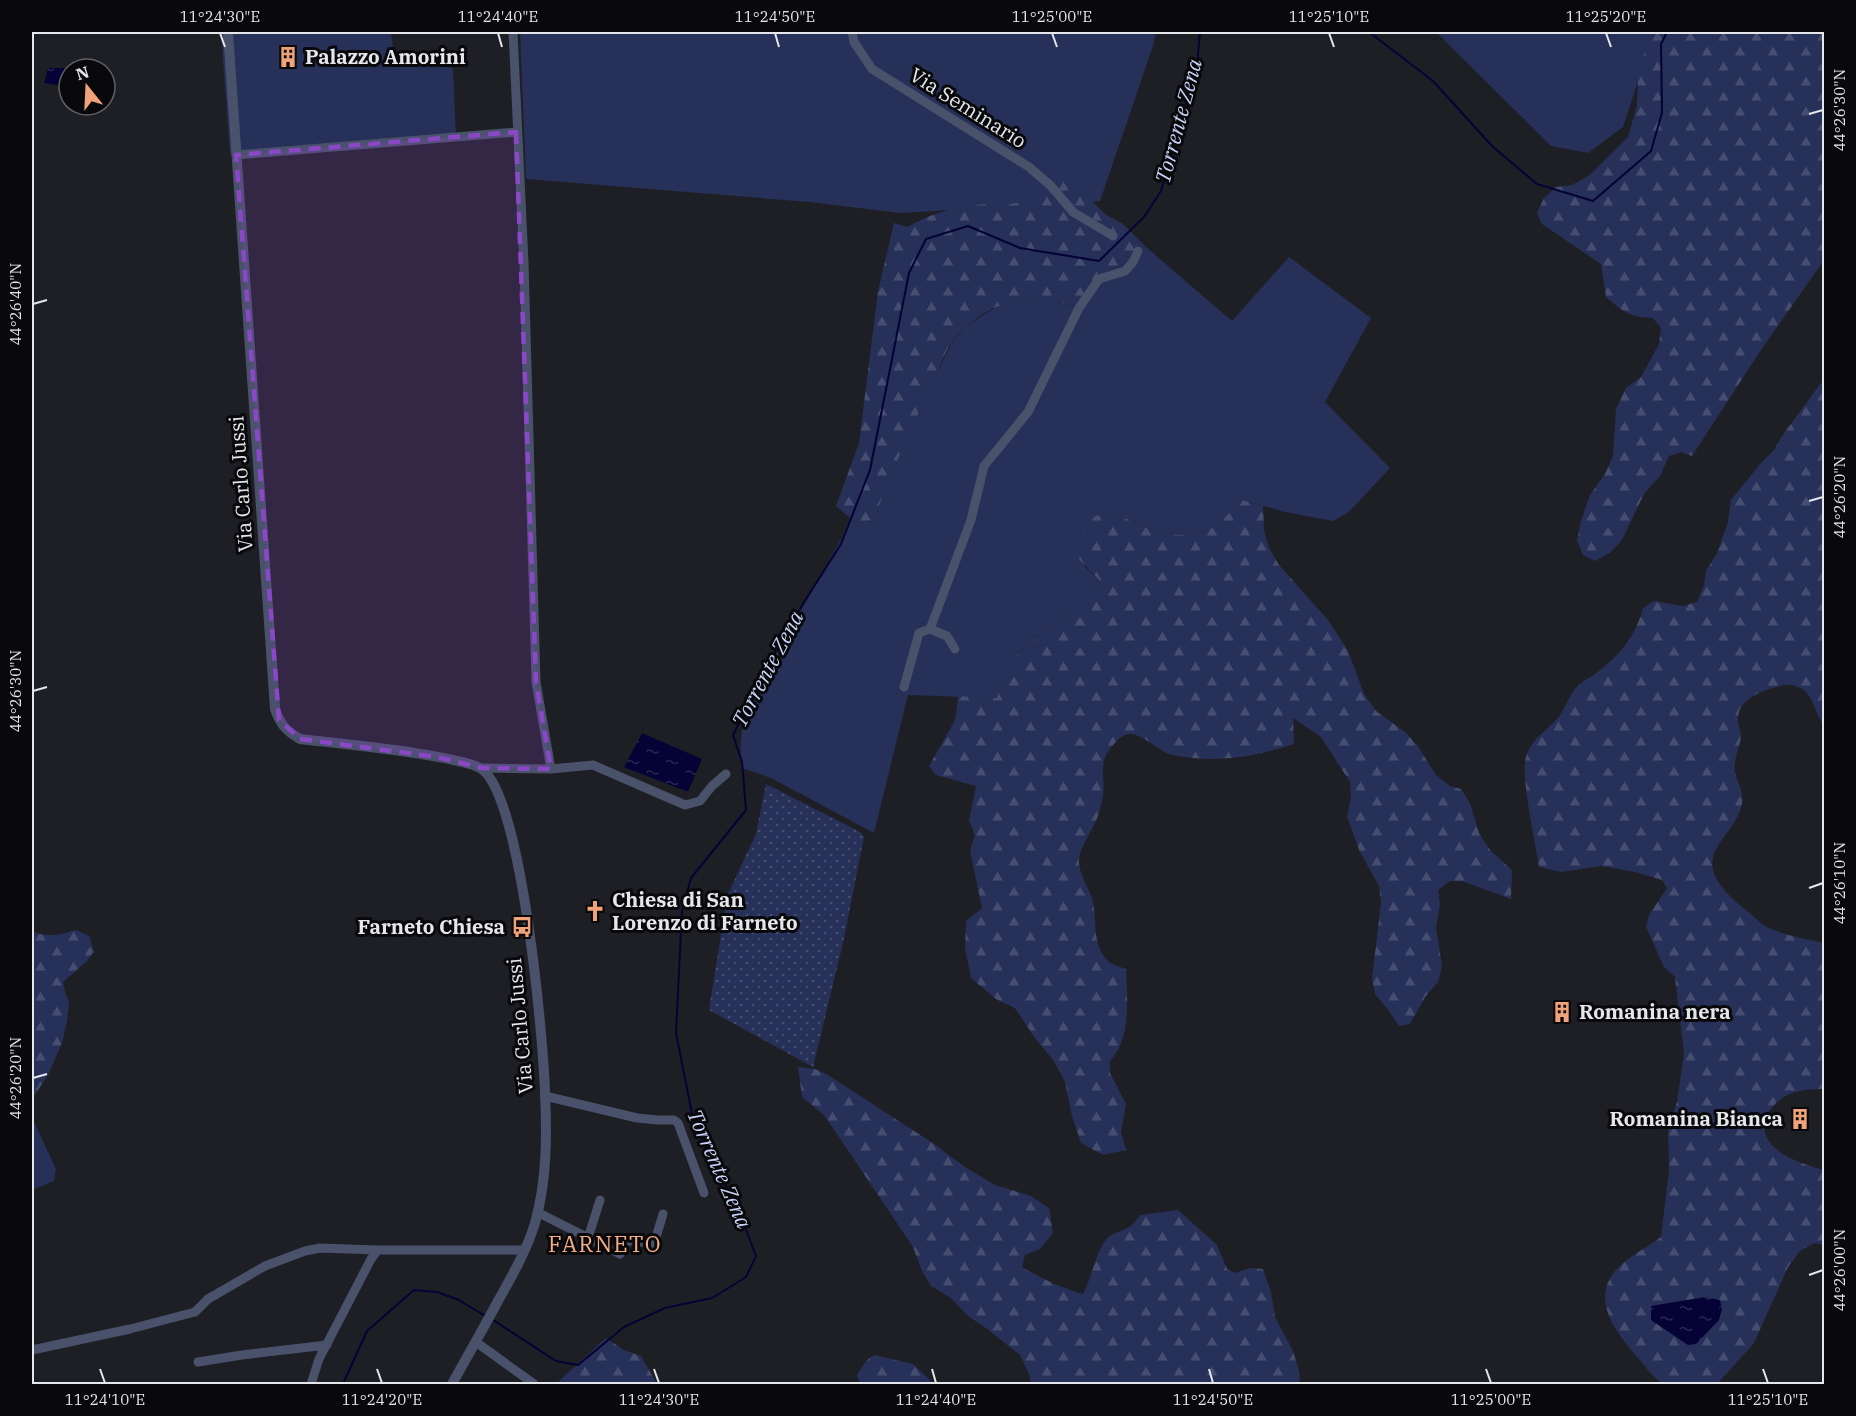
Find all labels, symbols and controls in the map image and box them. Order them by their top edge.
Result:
text: 11°24'30"E [180,7,260,26]
text: 11°24'40"E [458,7,538,26]
text: 11°24'50"E [735,7,815,26]
text: 11°25'00"E [1012,7,1092,26]
text: 11°25'10"E [1289,7,1369,26]
text: 11°25'20"E [1566,7,1646,26]
place label: Palazzo Amorini [305,43,466,70]
building icon: Palazzo Amorini [276,45,300,69]
water label: Torrente Zena [1148,55,1208,186]
north arrow [57,57,117,117]
text: N [73,61,91,84]
street label: Via Seminario [905,61,1032,154]
text: 44°26'30"N [1830,69,1849,151]
text: 44°26'40"N [6,263,25,345]
street label: Via Carlo Jussi [222,415,259,553]
text: 44°26'20"N [1830,456,1849,538]
water label: Torrente Zena [725,605,810,731]
text: 44°26'30"N [6,650,25,732]
text: 44°26'10"N [1830,842,1849,924]
place label: Chiesa di San Lorenzo di Farneto [612,886,798,936]
church icon: Chiesa di San Lorenzo di Farneto [583,899,607,923]
place label: Farneto Chiesa [358,913,505,940]
bus stop icon: Farneto Chiesa [510,915,534,939]
street label: Via Carlo Jussi [500,957,539,1095]
place label: Romanina nera [1579,998,1731,1025]
building icon: Romanina nera [1550,1000,1574,1024]
text: 44°26'20"N [6,1037,25,1119]
water label: Torrente Zena [681,1105,759,1233]
place label: Romanina Bianca [1610,1105,1783,1132]
building icon: Romanina Bianca [1788,1107,1812,1131]
district label: FARNETO [548,1229,662,1258]
text: 44°26'00"N [1830,1229,1849,1311]
text: 11°24'10"E [65,1390,145,1409]
text: 11°24'20"E [342,1390,422,1409]
text: 11°24'30"E [619,1390,699,1409]
text: 11°24'40"E [896,1390,976,1409]
text: 11°24'50"E [1173,1390,1253,1409]
text: 11°25'00"E [1451,1390,1531,1409]
text: 11°25'10"E [1728,1390,1808,1409]

